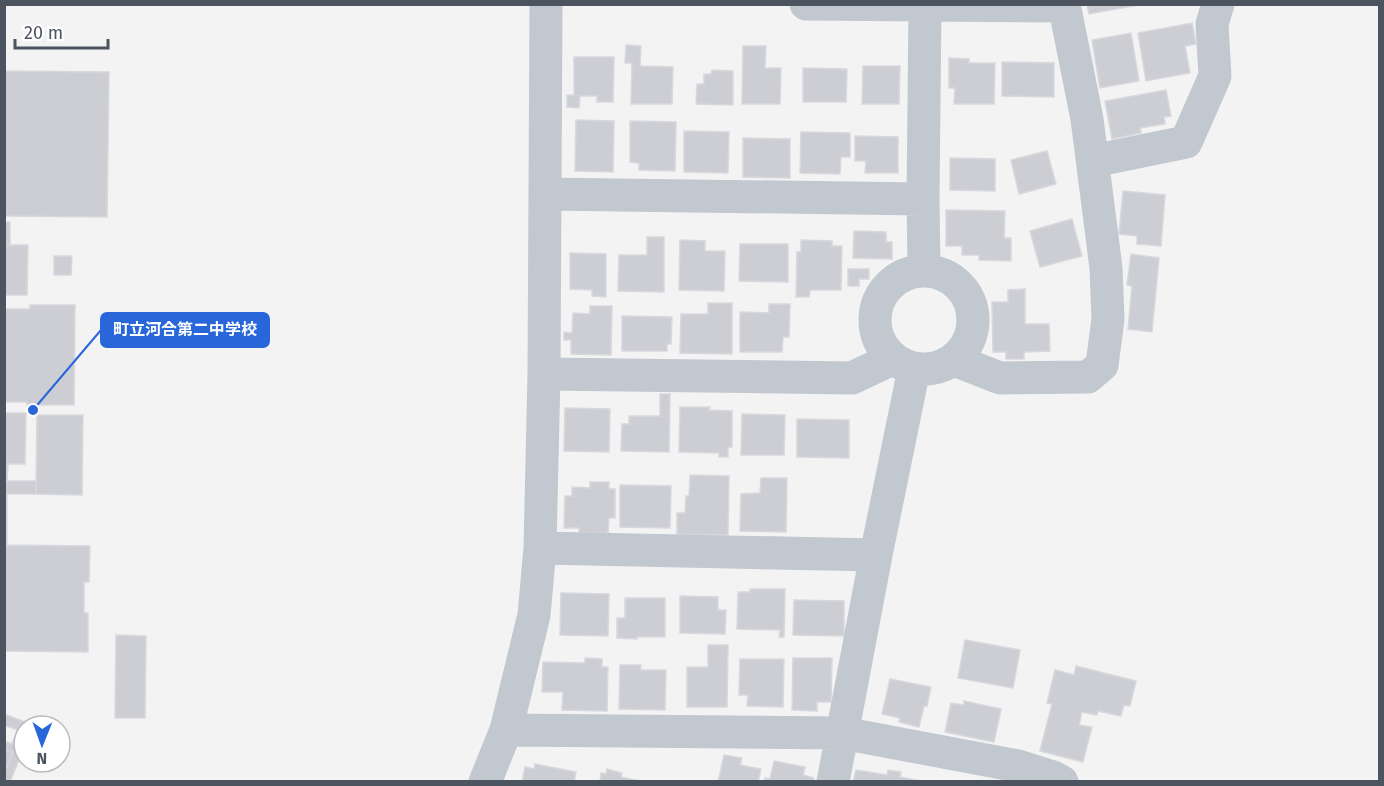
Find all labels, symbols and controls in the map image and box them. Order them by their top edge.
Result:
scale bar [15,12,108,50]
text: 20 m [24,22,63,44]
callout: 町立河合第二中学校 [101,313,269,347]
text: 町立河合第二中学校 [113,320,257,339]
north arrow [12,714,72,774]
text: N [36,749,47,768]

